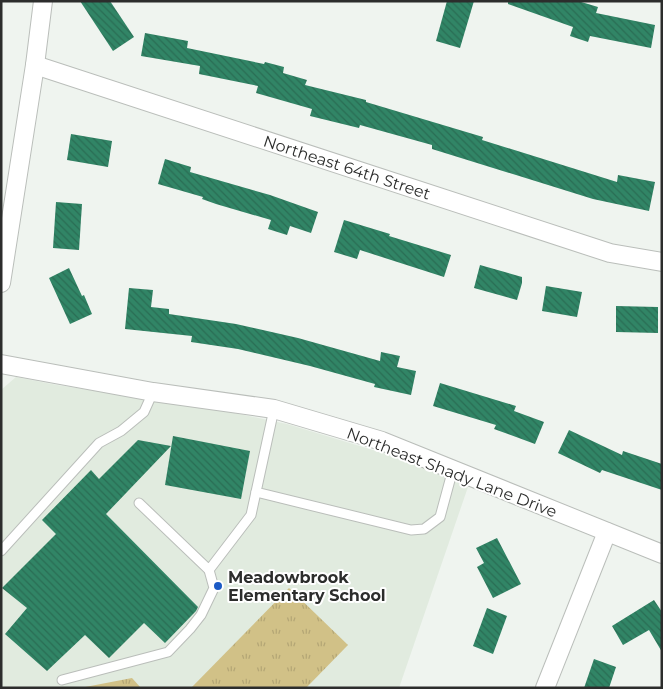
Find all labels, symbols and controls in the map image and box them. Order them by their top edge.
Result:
street label: Northeast 64th Street [261,131,433,204]
street label: Northeast Shady Lane Drive [344,424,560,521]
place label: Meadowbrook Elementary School [228,568,386,605]
marker: Meadowbrook Elementary School [212,580,224,592]

